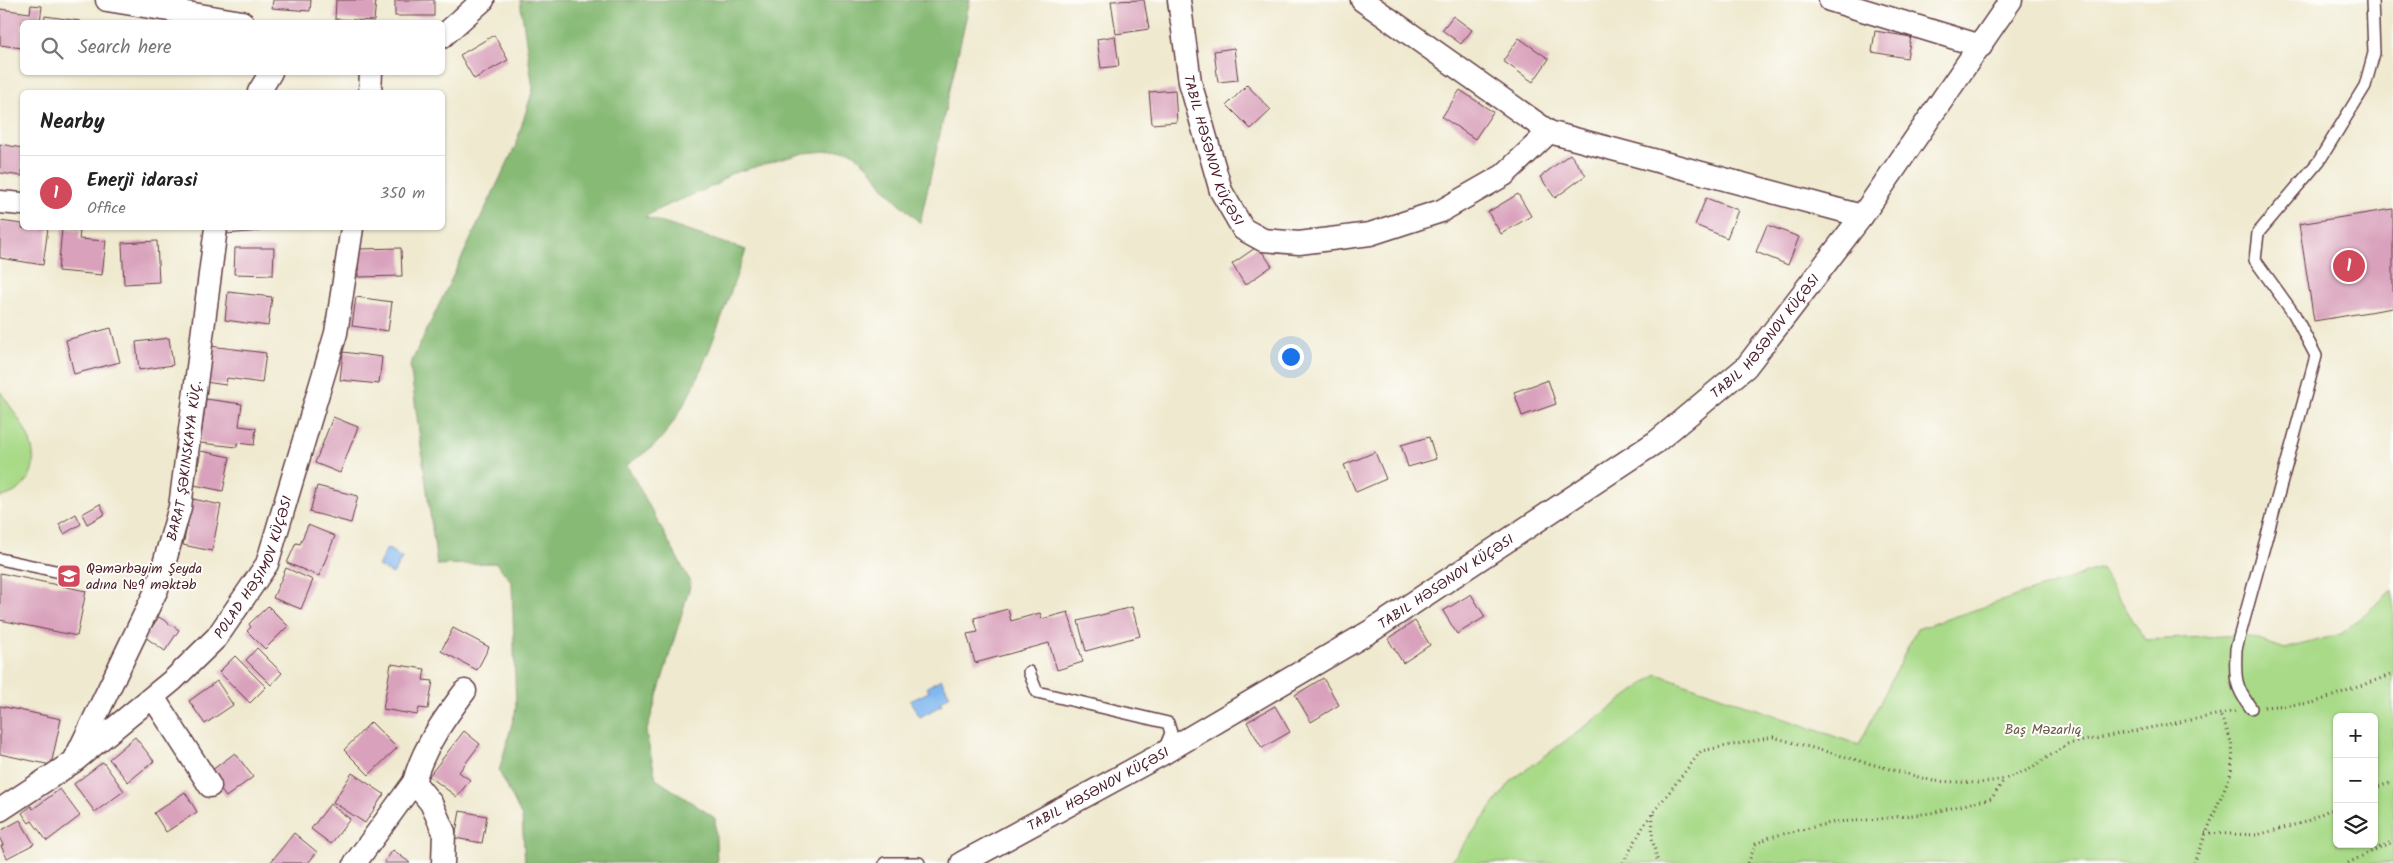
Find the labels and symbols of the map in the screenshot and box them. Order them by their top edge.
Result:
street label: TABIL HƏSƏNOV KÜÇƏSI [1177,74,1249,230]
pin: 1 [2333,247,2365,285]
street label: TABIL HƏSƏNOV KÜÇƏSI [1706,270,1826,404]
your location [1278,344,1304,370]
street label: BARAT ŞƏKINSKAYA KÜÇ. [161,379,208,544]
street label: POLAD HƏŞIMOV KÜÇƏSI [209,493,299,644]
street label: TABIL HƏSƏNOV KÜÇƏSI [1374,529,1519,635]
place label: Qəmərbəyim Şeyda adına №9 məktəb [86,558,202,596]
school or university icon: Qəmərbəyim Şeyda adına №9 məktəb [56,563,82,589]
park label: Baş Məzarlıq [2005,719,2082,741]
street label: TABIL HƏSƏNOV KÜÇƏSI [1024,742,1174,837]

